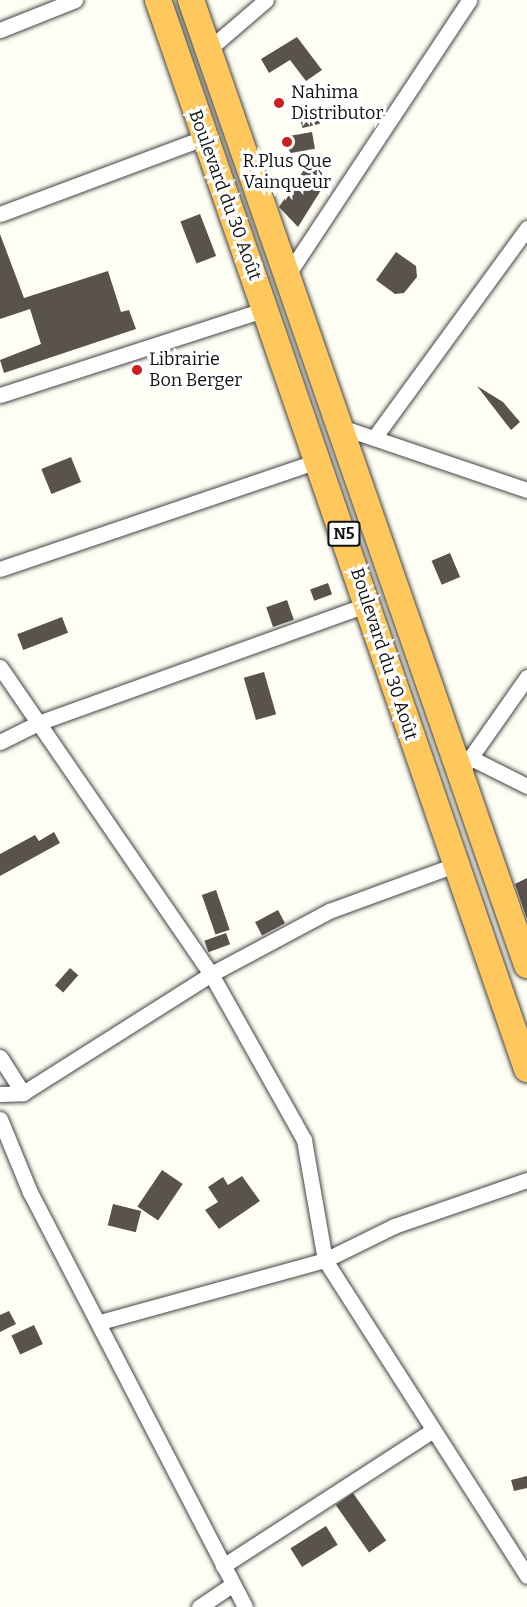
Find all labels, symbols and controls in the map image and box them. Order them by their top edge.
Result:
place label: Nahima Distributor [291,82,383,124]
marker: Nahima Distributor [272,96,286,110]
street label: Boulevard du 30 Août [184,107,266,283]
marker: R.Plus Que Vainqueur [280,135,294,149]
place label: R.Plus Que Vainqueur [242,151,332,194]
place label: Librairie Bon Berger [149,349,242,392]
marker: Librairie Bon Berger [130,363,144,377]
road number: N5 [326,521,362,547]
street label: Boulevard du 30 Août [346,565,422,743]

